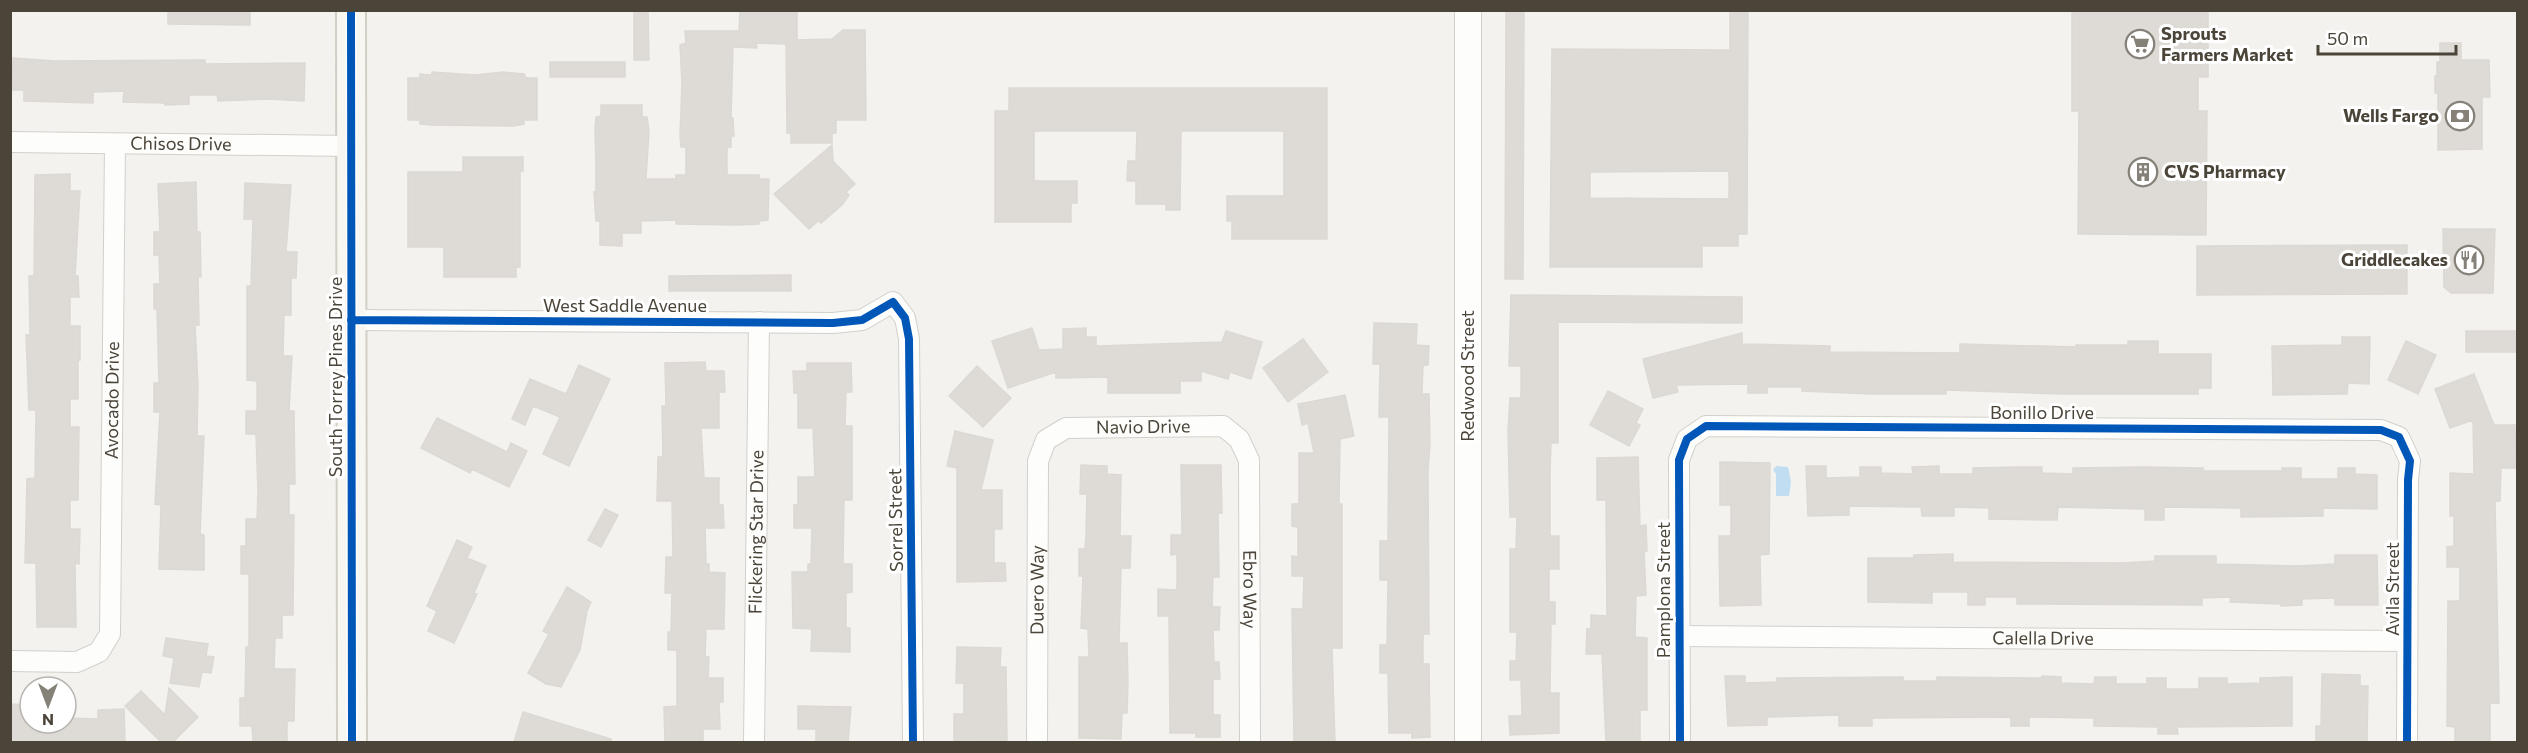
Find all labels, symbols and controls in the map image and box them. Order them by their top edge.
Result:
scale bar [2318,18,2456,56]
place label: Sprouts Farmers Market [2161,22,2293,65]
text: 50 m [2327,27,2368,49]
supermarket icon: Sprouts Farmers Market [2124,28,2156,60]
bank icon: Wells Fargo [2444,100,2476,132]
place label: Wells Fargo [2343,104,2439,126]
street label: Chisos Drive [130,131,232,155]
building icon: CVS Pharmacy [2127,156,2159,188]
place label: CVS Pharmacy [2164,160,2286,182]
restaurant icon: Griddlecakes [2453,244,2485,276]
place label: Griddlecakes [2341,248,2448,270]
street label: South Torrey Pines Drive [324,277,346,477]
street label: West Saddle Avenue [543,294,707,316]
street label: Redwood Street [1456,310,1478,442]
street label: Avocado Drive [100,341,123,459]
street label: Bonillo Drive [1990,401,2094,423]
street label: Navio Drive [1096,414,1191,438]
street label: Flickering Star Drive [744,450,767,614]
street label: Sorrel Street [883,468,907,572]
street label: Pamplona Street [1652,522,1674,658]
street label: Avila Street [2381,542,2403,636]
street label: Duero Way [1025,545,1048,635]
street label: Ebro Way [1239,550,1262,629]
street label: Calella Drive [1992,626,2094,649]
north arrow [18,675,78,735]
text: N [42,711,54,730]

